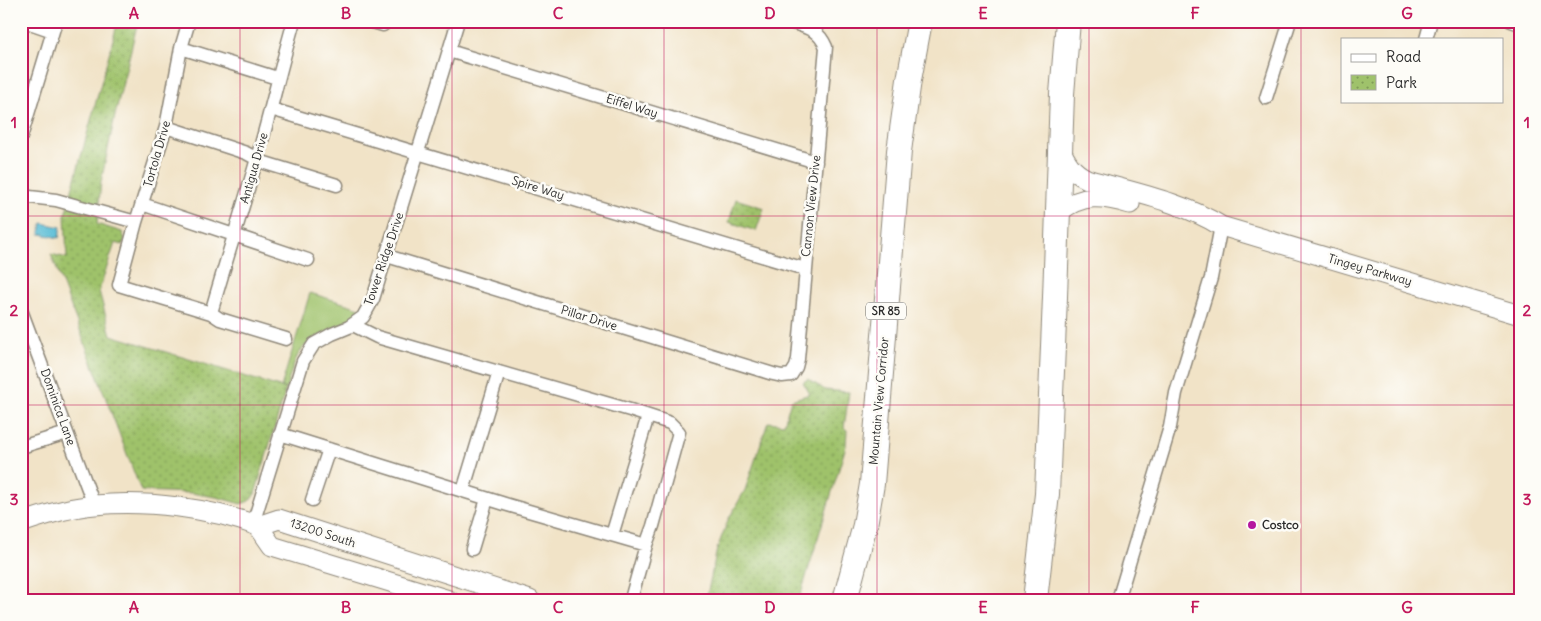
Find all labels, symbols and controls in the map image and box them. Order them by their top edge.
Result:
text: A [129,3,139,23]
text: B [341,3,352,23]
text: C [553,3,564,23]
text: D [764,3,776,23]
text: E [978,3,988,23]
text: F [1190,3,1200,23]
text: G [1401,3,1413,23]
legend [1341,38,1504,102]
text: Road [1386,47,1421,66]
text: Park [1386,73,1417,92]
street label: Eiffel Way [604,91,660,121]
text: 1 [11,112,17,132]
text: 1 [1524,112,1530,132]
street label: Tortola Drive [140,119,173,189]
street label: Antigua Drive [236,131,271,205]
street label: Cannon View Drive [798,154,823,258]
street label: Spire Way [510,172,566,203]
street label: Tower Ridge Drive [361,210,407,307]
street label: Tingey Parkway [1326,250,1414,289]
text: 2 [10,300,19,320]
text: 2 [1523,300,1532,320]
street label: Pillar Drive [559,302,619,333]
road number: SR 85 [866,302,906,320]
street label: Mountain View Corridor [865,336,892,465]
street label: Dominica Lane [38,366,79,447]
text: 3 [9,489,19,509]
text: 3 [1522,489,1532,509]
street label: 13200 South [288,515,358,550]
place label: Costco [1262,517,1299,532]
marker: Costco [1246,519,1258,531]
text: A [129,597,139,617]
text: B [341,597,352,617]
text: C [553,597,564,617]
text: D [764,597,776,617]
text: E [978,597,988,617]
text: F [1190,597,1200,617]
text: G [1401,597,1413,617]

